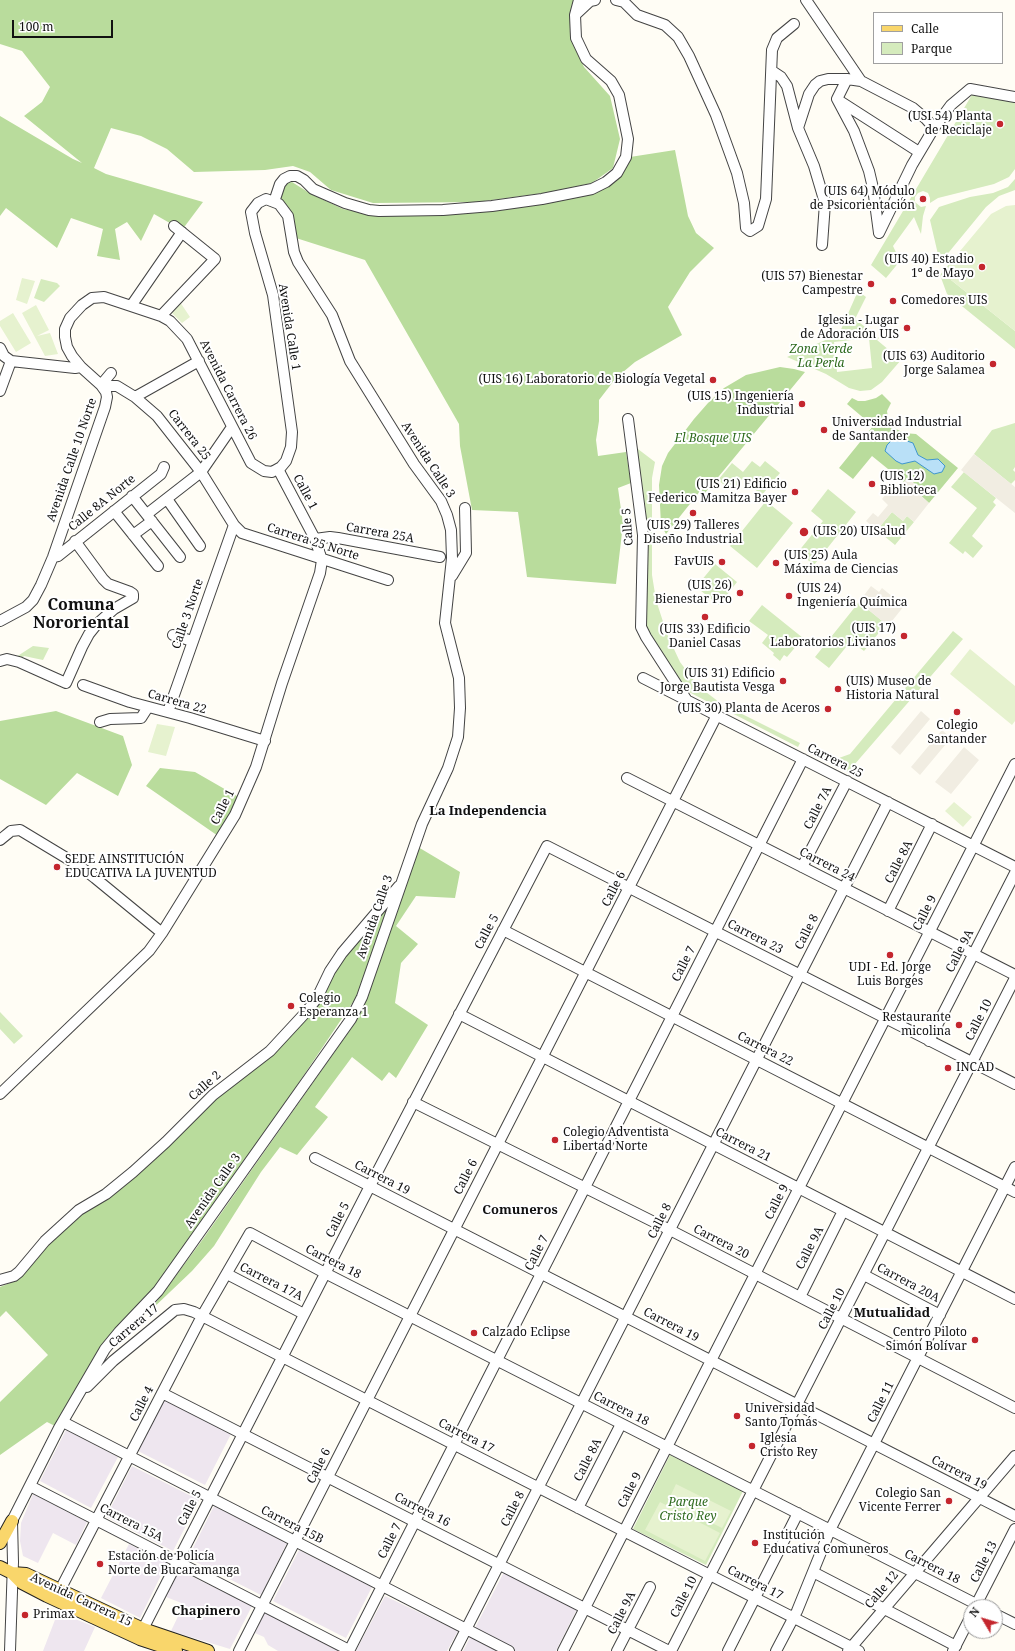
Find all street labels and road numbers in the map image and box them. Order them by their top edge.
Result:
street label: Avenida Calle 1 [275,283,303,371]
street label: Avenida Carrera 26 [197,338,259,442]
street label: Avenida Calle 10 Norte [44,396,100,524]
street label: Carrera 25 [165,407,213,463]
street label: Avenida Calle 3 [398,419,458,501]
street label: Calle 8A Norte [66,472,138,534]
street label: Calle 1 [290,472,320,512]
street label: Calle 5 [619,508,637,546]
street label: Carrera 25 Norte [265,520,361,564]
street label: Carrera 25A [345,520,415,546]
street label: Calle 3 Norte [169,577,207,651]
street label: Carrera 22 [146,687,208,717]
street label: Carrera 25 [805,741,865,781]
street label: Calle 7A [801,784,835,832]
street label: Calle 1 [208,787,238,827]
street label: Calle 8A [882,838,916,886]
street label: Carrera 24 [797,845,857,885]
street label: Calle 6 [599,869,629,909]
street label: Avenida Calle 3 [354,873,396,961]
street label: Calle 9 [910,893,940,933]
street label: Calle 5 [472,912,502,952]
street label: Calle 8 [792,912,822,952]
street label: Carrera 23 [725,917,785,957]
street label: Calle 9A [943,927,977,975]
street label: Calle 7 [669,944,699,984]
street label: Calle 10 [962,997,996,1043]
street label: Carrera 22 [735,1029,795,1069]
street label: Calle 2 [186,1068,224,1104]
street label: Carrera 21 [713,1125,773,1165]
street label: Avenida Calle 3 [182,1151,244,1231]
street label: Calle 6 [451,1157,481,1197]
street label: Carrera 19 [352,1158,412,1198]
street label: Calle 9 [762,1182,792,1222]
street label: Calle 5 [323,1200,353,1240]
street label: Calle 8 [645,1201,675,1241]
street label: Carrera 20 [691,1222,751,1262]
street label: Calle 9A [793,1224,827,1272]
street label: Calle 7 [522,1233,552,1273]
street label: Carrera 18 [303,1242,363,1282]
street label: Carrera 17A [237,1260,305,1304]
street label: Carrera 20A [874,1260,942,1306]
street label: Calle 10 [815,1286,849,1332]
street label: Carrera 17 [106,1301,162,1351]
street label: Carrera 19 [641,1305,701,1345]
street label: Calle 11 [864,1379,898,1425]
street label: Calle 4 [127,1384,157,1424]
street label: Carrera 18 [591,1389,651,1429]
street label: Carrera 17 [436,1416,496,1456]
street label: Calle 8A [571,1436,605,1484]
street label: Calle 6 [304,1446,334,1486]
street label: Carrera 19 [929,1453,989,1493]
street label: Calle 9 [615,1470,645,1510]
street label: Calle 5 [175,1488,205,1528]
street label: Calle 8 [498,1489,528,1529]
street label: Carrera 16 [392,1490,452,1530]
street label: Carrera 15A [97,1501,165,1545]
street label: Carrera 15B [258,1503,326,1547]
street label: Calle 7 [375,1521,405,1561]
street label: Calle 13 [967,1539,1001,1585]
street label: Carrera 18 [902,1547,962,1587]
street label: Carrera 17 [725,1563,785,1603]
street label: Calle 12 [862,1568,902,1612]
street label: Avenida Carrera 15 [28,1570,134,1630]
street label: Calle 10 [667,1574,701,1620]
street label: Calle 9A [605,1589,639,1637]

